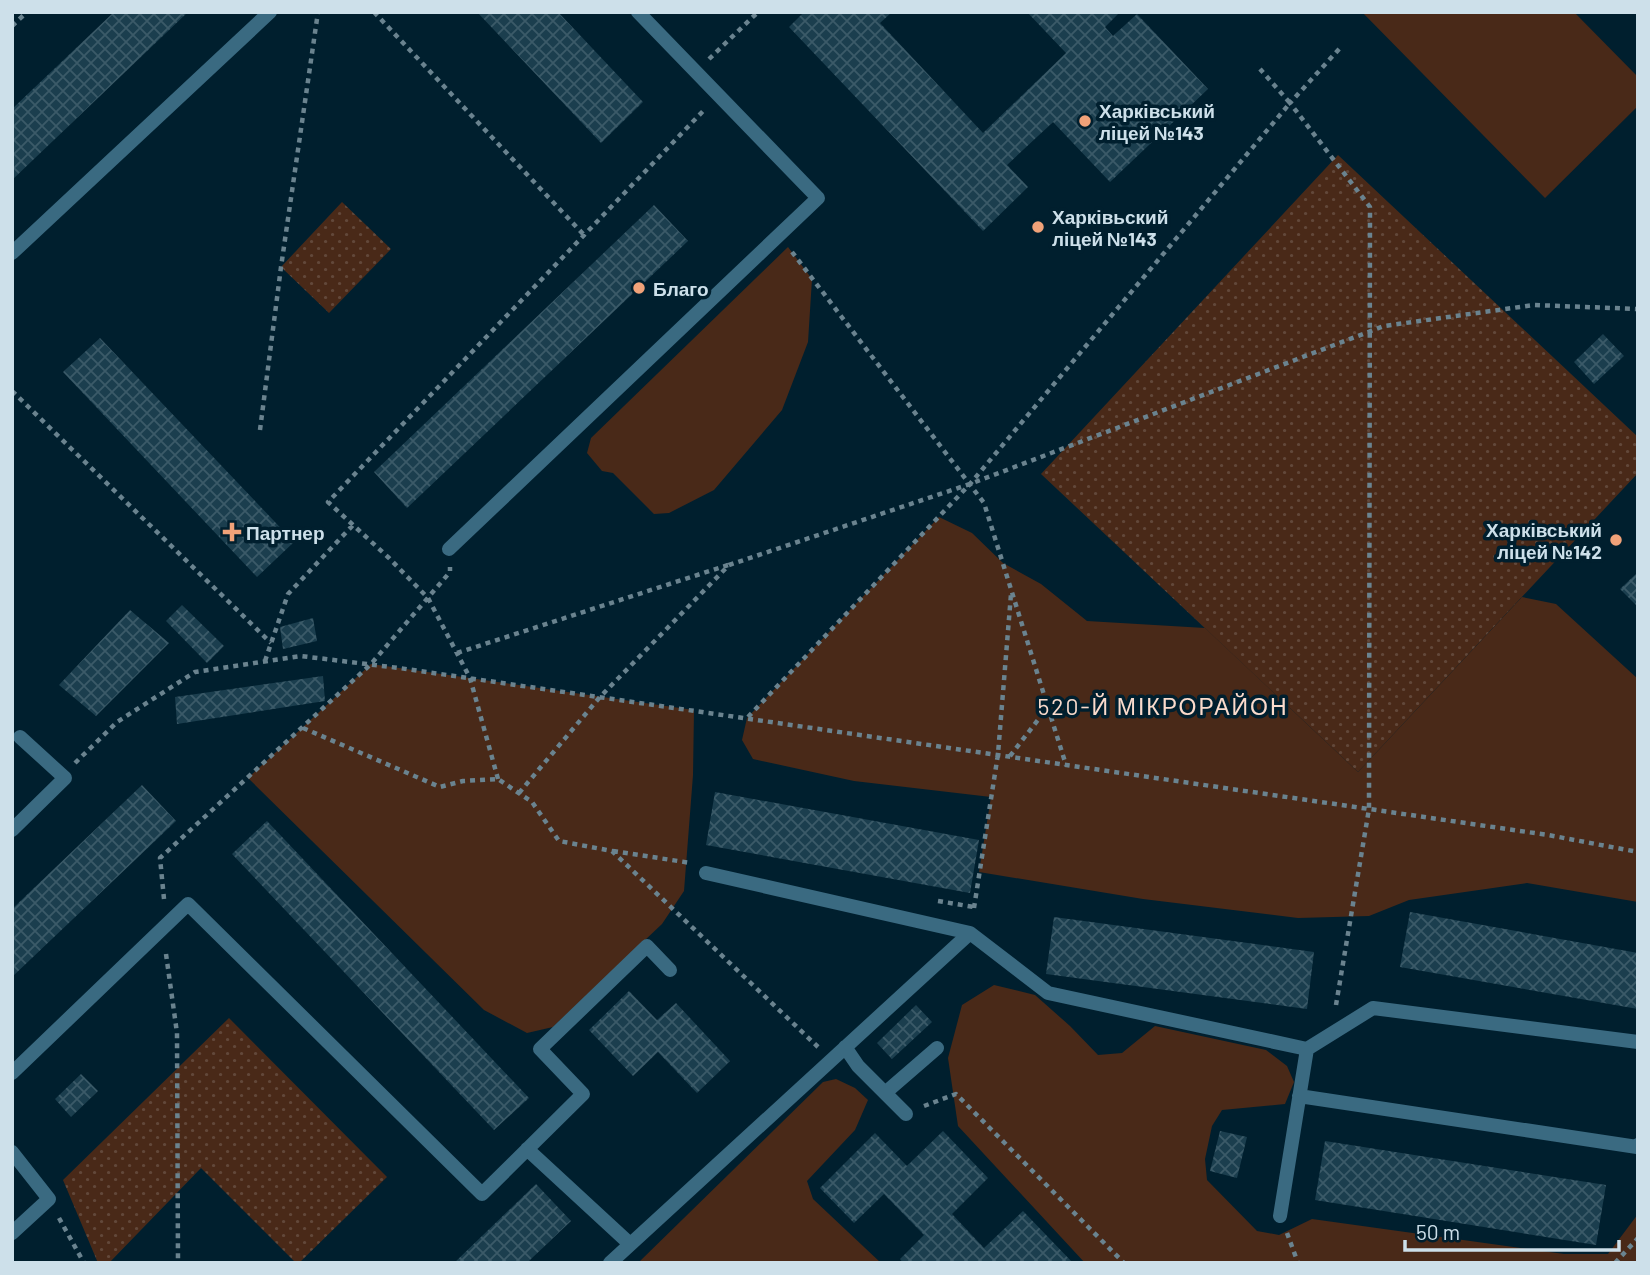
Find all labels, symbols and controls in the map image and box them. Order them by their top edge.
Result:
place label: Харківський ліцей №143 [1099,99,1215,144]
marker: Харківський ліцей №143 [1077,113,1093,129]
place label: Харківьский ліцей №143 [1052,205,1168,250]
marker: Харківьский ліцей №143 [1030,219,1046,235]
place label: Благо [653,277,709,300]
marker: Благо [631,280,647,296]
place label: Харківський ліцей №142 [1486,518,1602,563]
place label: Партнер [246,521,325,544]
marker: Партнер [224,524,240,540]
marker: Харківський ліцей №142 [1608,532,1624,548]
district label: 520-Й МІКРОРАЙОН [1037,692,1289,720]
scale bar [1405,1208,1618,1252]
text: 50 m [1416,1219,1460,1244]

